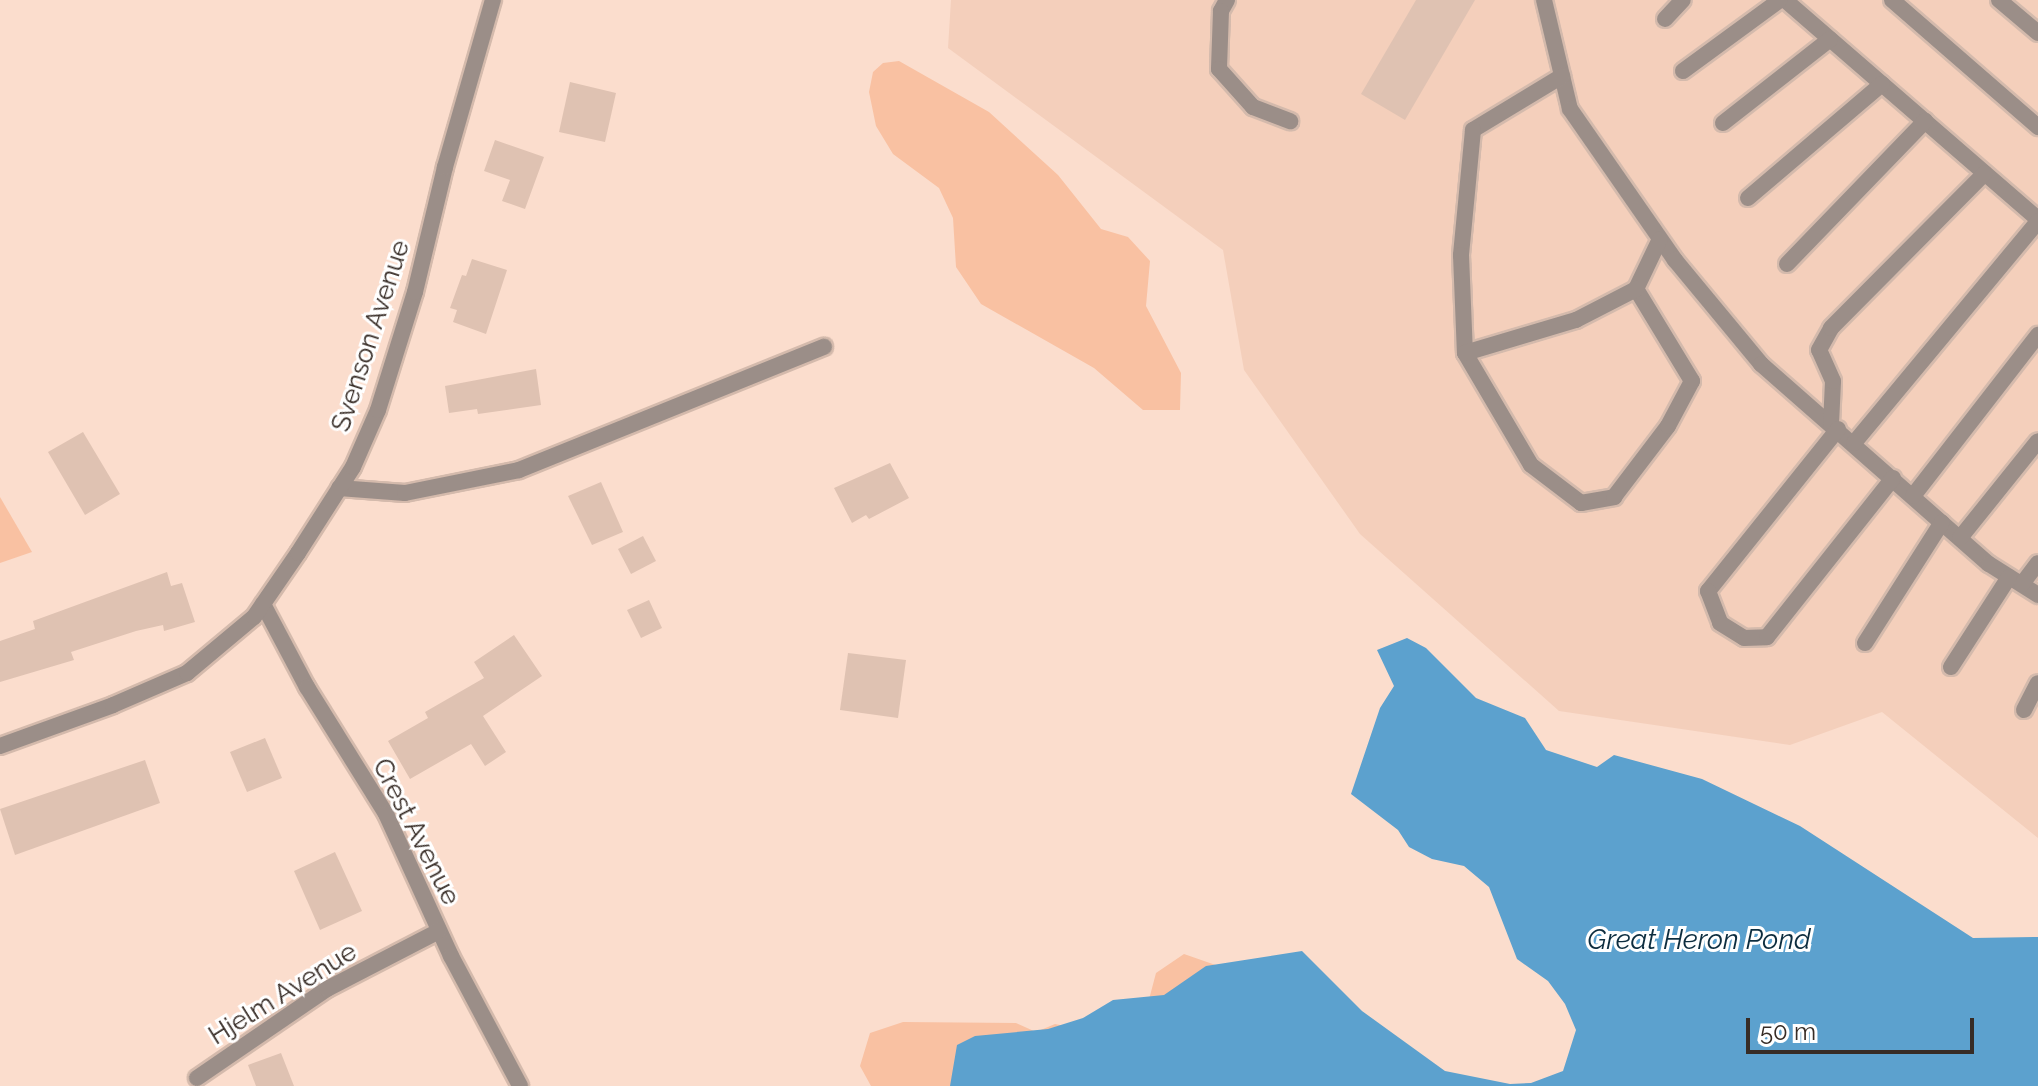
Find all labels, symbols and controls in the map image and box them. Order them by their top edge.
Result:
street label: Svenson Avenue [325,236,417,436]
street label: Crest Avenue [366,753,466,911]
water label: Great Heron Pond [1587,923,1811,957]
street label: Hjelm Avenue [203,936,363,1052]
scale bar [1750,1002,1978,1052]
text: 50 m [1760,1017,1816,1046]

